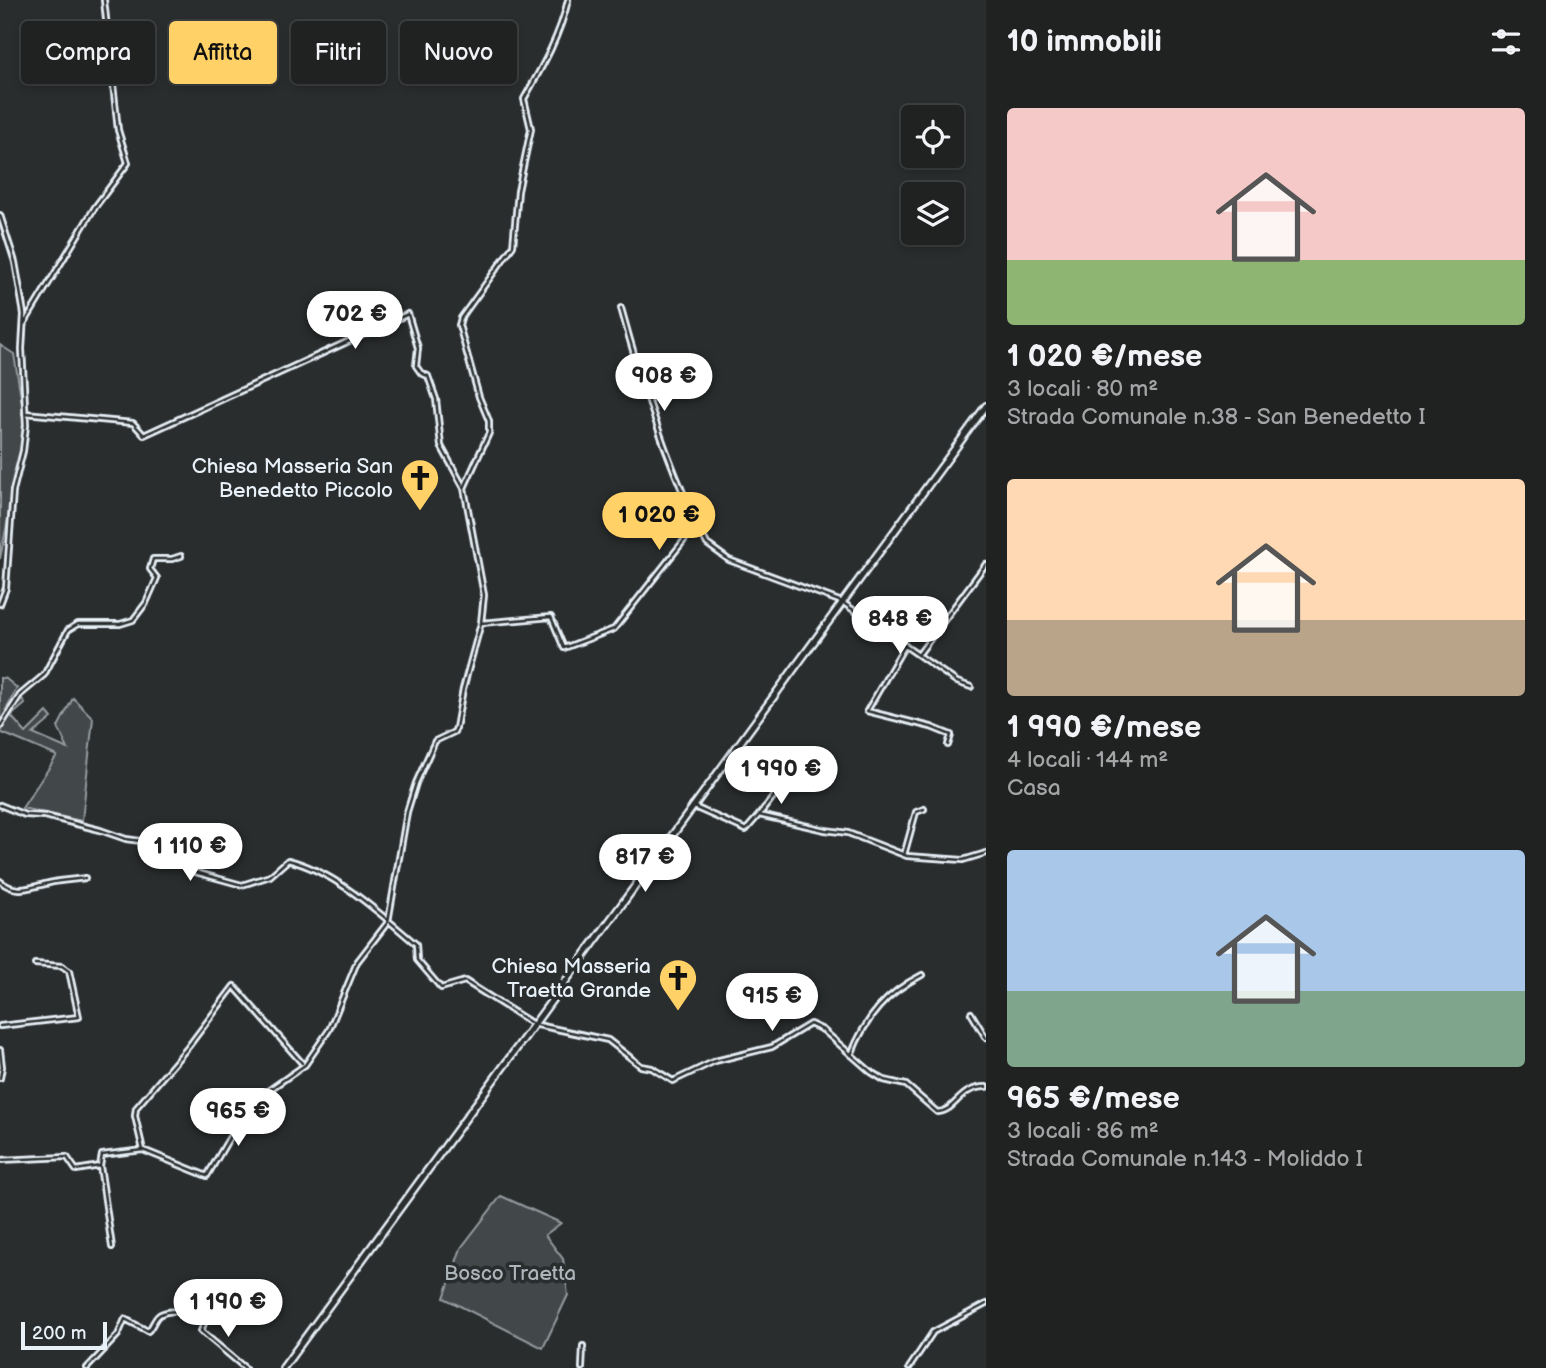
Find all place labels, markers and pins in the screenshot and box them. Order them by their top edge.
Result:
pin: 702 € [306,292,404,351]
pin: 908 € [615,354,713,413]
place label: Chiesa Masseria San Benedetto Piccolo [192,454,393,503]
church icon: Chiesa Masseria San Benedetto Piccolo [399,457,441,512]
pin: 1 020 € [594,492,724,552]
pin: 848 € [851,596,949,656]
pin: 1 990 € [716,746,846,806]
pin: 1 110 € [125,824,255,883]
pin: 817 € [596,834,694,894]
place label: Chiesa Masseria Traetta Grande [492,954,651,1003]
church icon: Chiesa Masseria Traetta Grande [657,957,699,1012]
pin: 915 € [723,974,821,1033]
pin: 965 € [189,1088,287,1148]
pin: 1 190 € [163,1280,293,1339]

